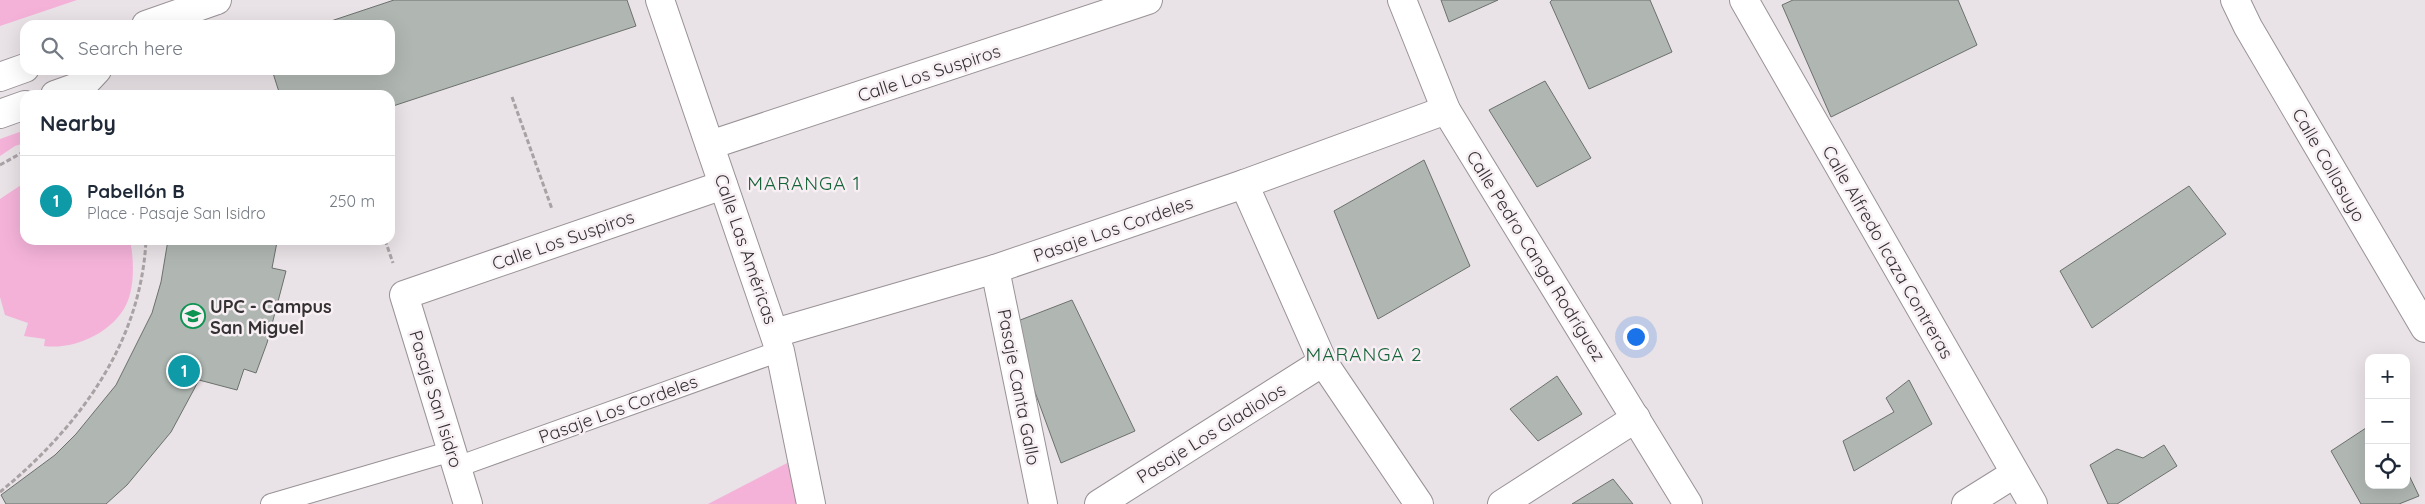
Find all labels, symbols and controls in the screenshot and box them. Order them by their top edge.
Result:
search box [20,20,395,75]
icon: search [38,34,66,62]
text: Search here [78,36,183,60]
street label: Calle Los Suspiros [855,39,1003,107]
street label: Calle Collasuyo [2287,104,2371,226]
text: Nearby [40,110,116,136]
street label: Calle Alfredo Icaza Contreras [1817,141,1959,363]
street label: Calle Pedro Canga Rodríguez [1461,146,1611,366]
street label: Calle Las Américas [710,171,782,327]
district label: MARANGA 1 [747,171,861,195]
text: Pabellón B [87,179,185,203]
text: 1 [53,191,59,211]
text: 250 m [329,191,375,211]
street label: Pasaje Los Cordeles [1030,191,1196,267]
text: Place · Pasaje San Isidro [87,203,266,223]
street label: Calle Los Suspiros [489,205,637,275]
place label: UPC - Campus San Miguel [210,295,332,339]
school or university icon: UPC - Campus San Miguel [180,303,206,329]
street label: Pasaje Canta Gallo [993,307,1045,467]
your location [1623,324,1649,350]
street label: Pasaje San Isidro [404,328,468,470]
district label: MARANGA 2 [1305,342,1423,366]
pin: 1 [168,352,200,390]
map controls [2365,354,2410,489]
button: + [2365,354,2410,399]
street label: Pasaje Los Cordeles [535,370,701,448]
street label: Pasaje Los Gladiolos [1132,378,1290,488]
button: − [2365,399,2410,444]
button: locate [2365,444,2410,489]

